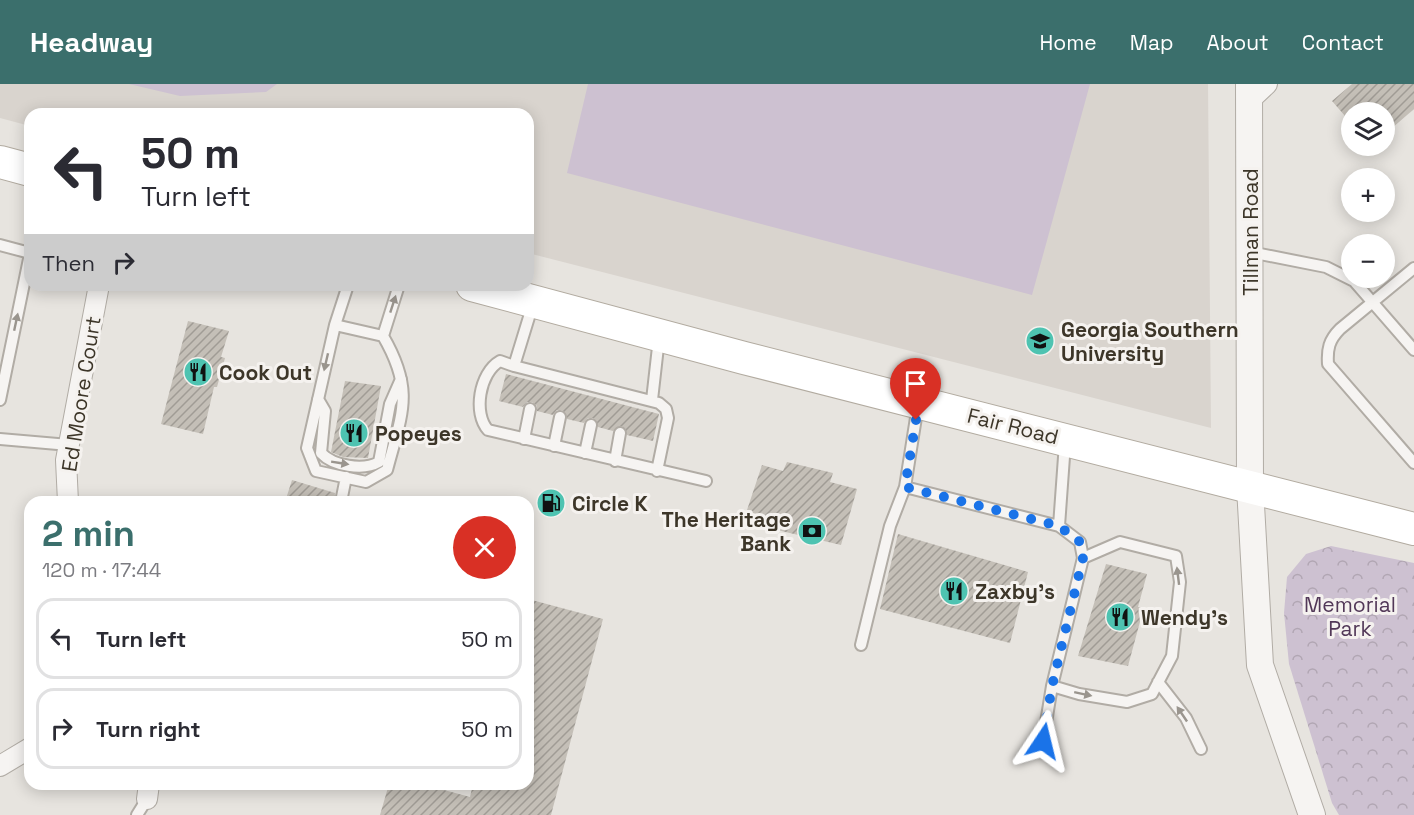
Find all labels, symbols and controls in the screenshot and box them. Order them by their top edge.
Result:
text: Headway [30,24,153,60]
text: Home [1039,29,1097,56]
text: Map [1130,29,1174,56]
text: About [1207,29,1269,56]
text: Contact [1302,29,1384,56]
map controls [1341,102,1395,288]
button: layers [1341,102,1395,156]
text: 50 m [141,127,240,180]
icon: left [42,132,120,210]
street label: Tillman Road [1237,168,1264,296]
button: + [1341,168,1395,222]
text: Turn left [141,179,251,214]
button: − [1341,234,1395,288]
icon: right [107,246,140,279]
text: Then [42,249,95,277]
one-way arrow [389,295,399,313]
one-way arrow [12,312,21,331]
street label: Ed Moore Court [55,314,107,474]
place label: Georgia Southern University [1061,316,1239,367]
school or university icon: Georgia Southern University [1024,325,1056,357]
one-way arrow [321,352,331,371]
restaurant icon: Cook Out [182,356,214,388]
pin [890,358,941,420]
place label: Cook Out [219,359,312,386]
icon: arrive [899,367,932,400]
street label: Fair Road [964,402,1062,450]
restaurant icon: Popeyes [338,417,370,449]
place label: Popeyes [375,420,462,447]
one-way arrow [331,459,350,468]
fuel station icon: Circle K [535,487,567,519]
place label: Circle K [572,490,648,517]
place label: The Heritage Bank [661,506,791,557]
text: 2 min [42,511,135,557]
bank icon: The Heritage Bank [796,515,828,547]
button: close [453,516,516,579]
text: 120 m · 17:44 [42,557,161,583]
one-way arrow [1174,566,1183,585]
restaurant icon: Zaxby's [938,575,970,607]
place label: Zaxby's [975,578,1055,605]
park label: Memorial Park [1304,591,1396,642]
restaurant icon: Wendy's [1104,601,1136,633]
place label: Wendy's [1141,604,1228,631]
icon: left [45,622,78,655]
text: Turn left [96,625,186,653]
text: 50 m [461,625,513,653]
one-way arrow [1073,690,1092,699]
one-way arrow [1176,706,1188,722]
position arrow [1011,709,1075,773]
icon: right [45,712,78,745]
text: Turn right [96,715,201,743]
text: 50 m [461,715,513,743]

